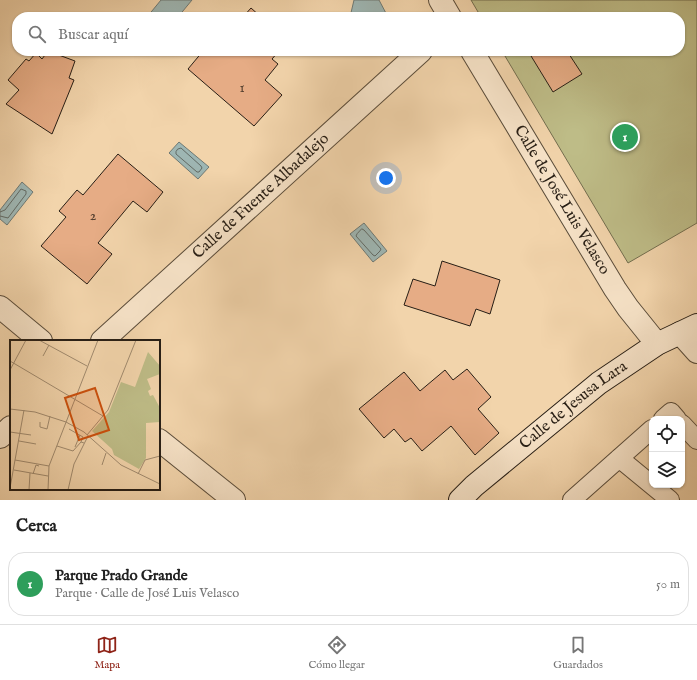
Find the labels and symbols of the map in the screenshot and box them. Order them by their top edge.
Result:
house number: 1 [239,79,245,97]
street label: Calle de José Luis Velasco [509,122,614,279]
pin: 1 [612,122,638,152]
street label: Calle de Fuente Albadalejo [188,129,334,264]
your location [376,168,396,188]
house number: 2 [90,207,97,225]
inset map [10,340,160,490]
street label: Calle de Jesusa Lara [516,357,631,454]

